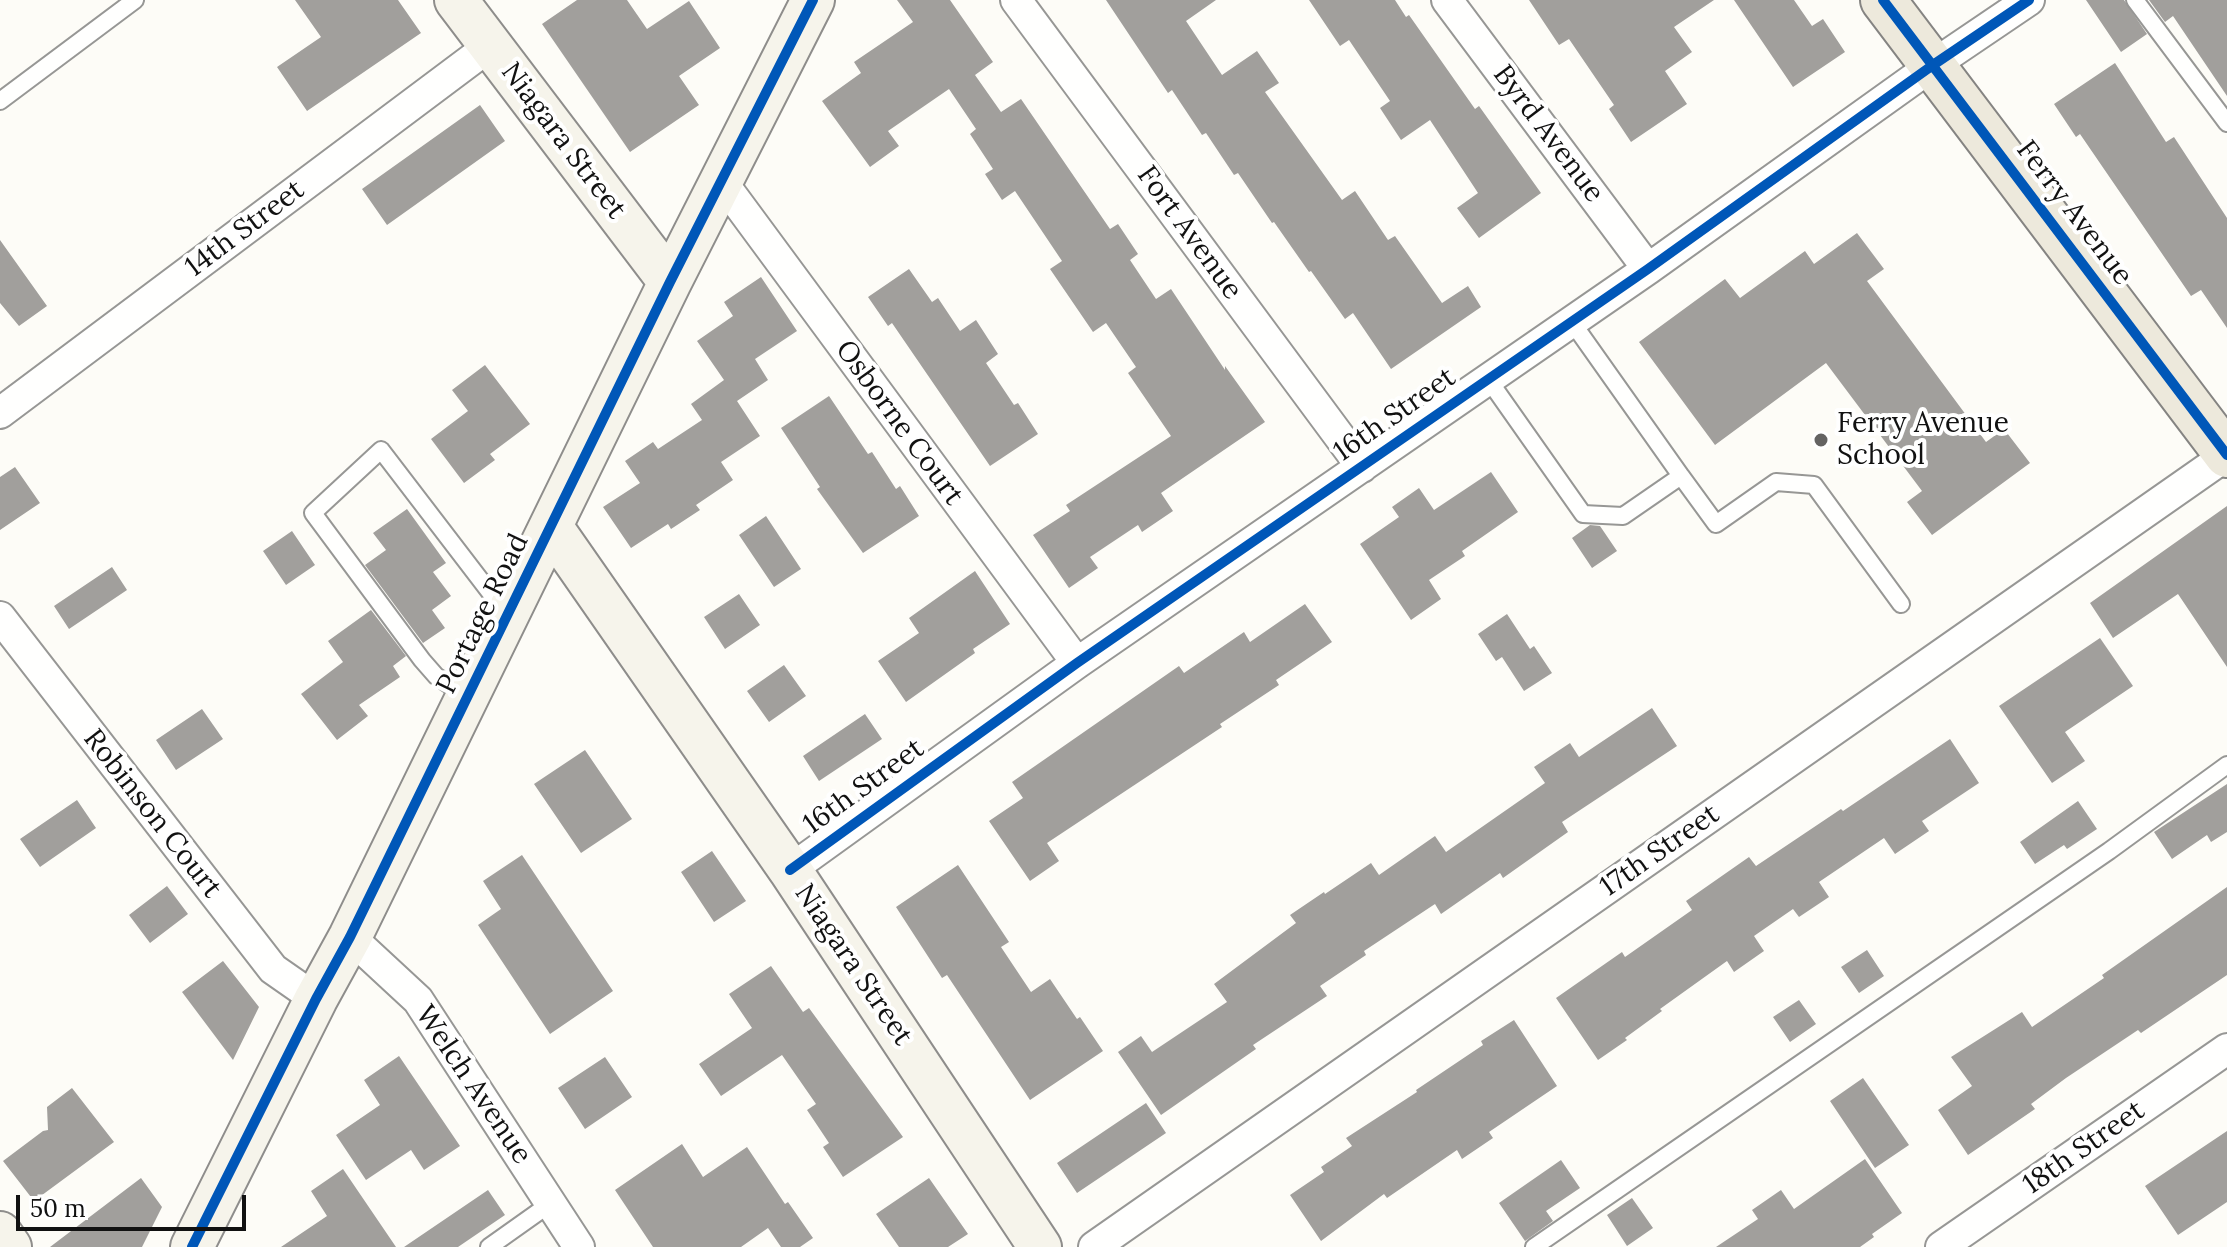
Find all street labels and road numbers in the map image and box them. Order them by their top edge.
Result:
street label: Niagara Street [493,56,633,226]
street label: Byrd Avenue [1486,59,1610,209]
street label: Ferry Avenue [2009,134,2139,292]
street label: Fort Avenue [1129,160,1249,306]
street label: 14th Street [179,174,311,284]
street label: Osborne Court [828,334,970,512]
street label: 16th Street [1328,361,1462,469]
street label: Portage Road [430,529,536,699]
street label: Robinson Court [76,723,228,905]
street label: 16th Street [797,732,931,842]
street label: 17th Street [1594,798,1726,904]
street label: Niagara Street [787,878,919,1052]
street label: Welch Avenue [408,999,538,1171]
street label: 18th Street [2017,1094,2151,1202]

